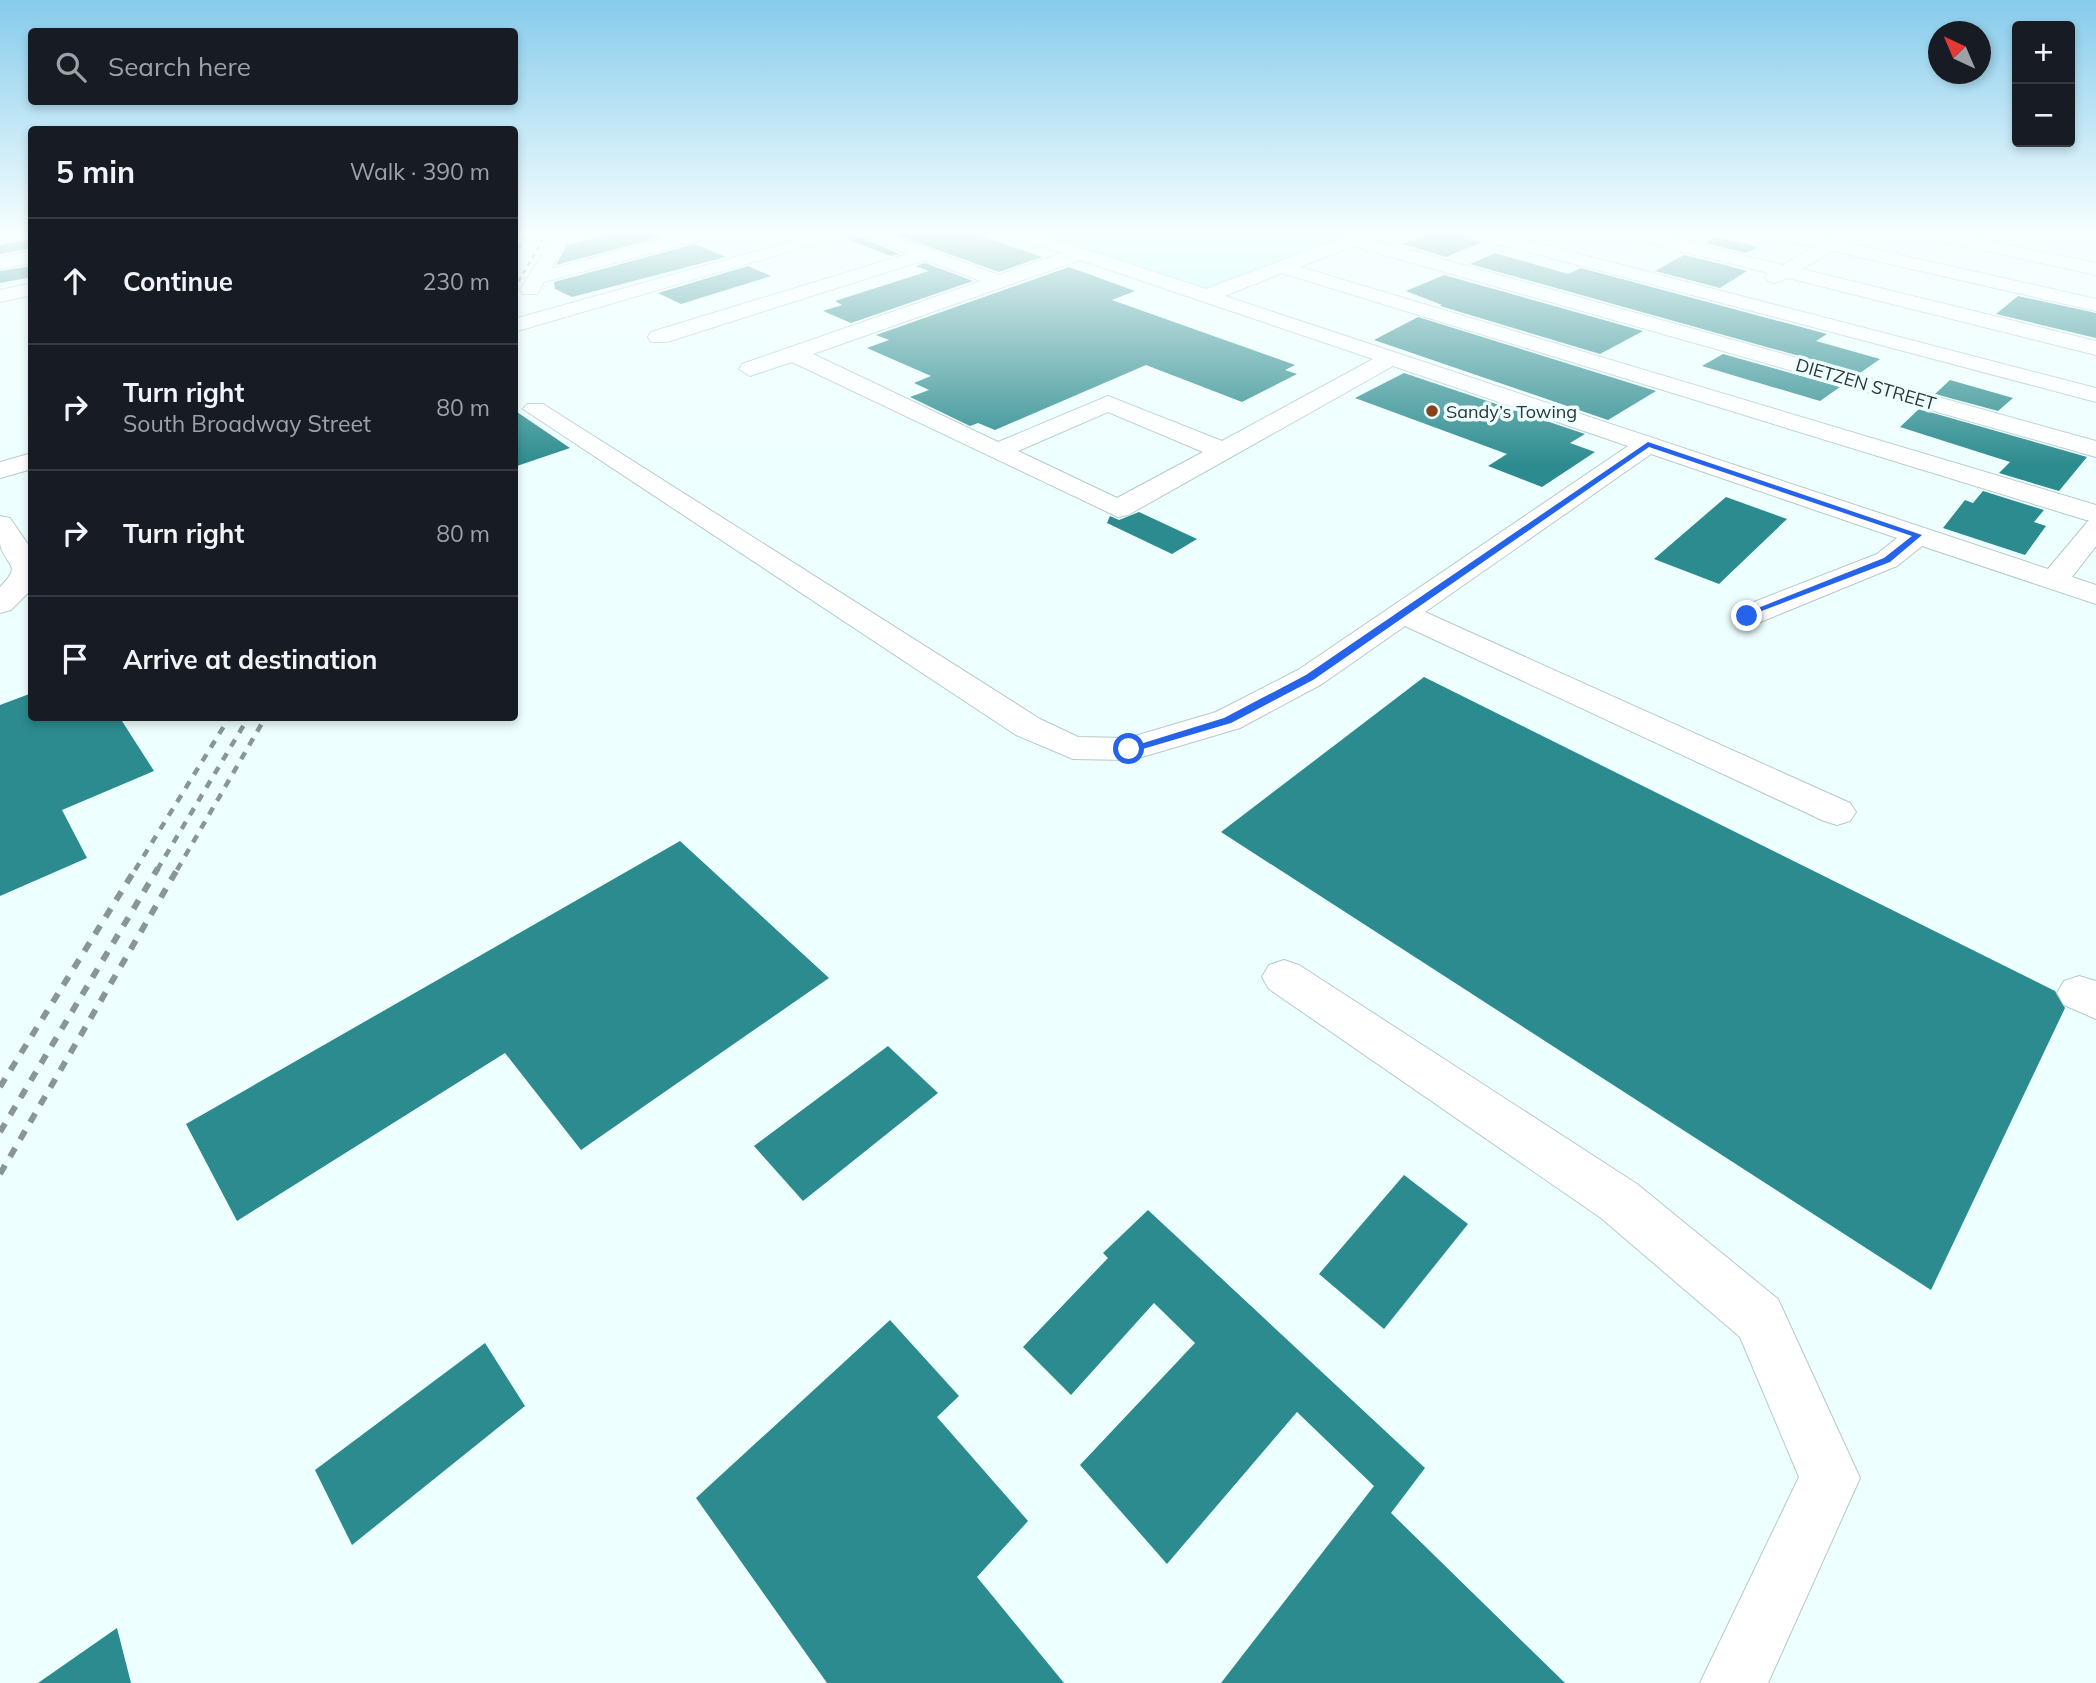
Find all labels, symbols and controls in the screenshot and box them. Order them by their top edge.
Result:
north arrow [1928,21,1991,84]
map controls [2012,21,2075,147]
button: + [2012,21,2075,84]
search box [28,28,518,105]
icon: search [52,48,90,86]
text: Search here [108,50,251,83]
button: − [2012,84,2075,147]
text: 5 min [56,153,135,191]
text: Walk · 390 m [350,157,490,186]
icon: ahead [56,262,94,300]
text: Continue [123,265,233,298]
text: 230 m [422,267,490,296]
street label: DIETZEN STREET [1793,353,1939,415]
text: Turn right [123,376,244,409]
icon: right [56,388,94,426]
text: 80 m [436,393,490,422]
place label: Sandy’s Towing [1446,400,1577,423]
marker: Sandy’s Towing [1424,403,1440,419]
text: South Broadway Street [123,409,371,438]
icon: right [56,514,94,552]
text: Turn right [123,517,244,550]
text: 80 m [436,519,490,548]
route end [1731,600,1762,631]
icon: arrive [56,640,94,678]
text: Arrive at destination [123,643,378,676]
route start [1113,733,1144,764]

